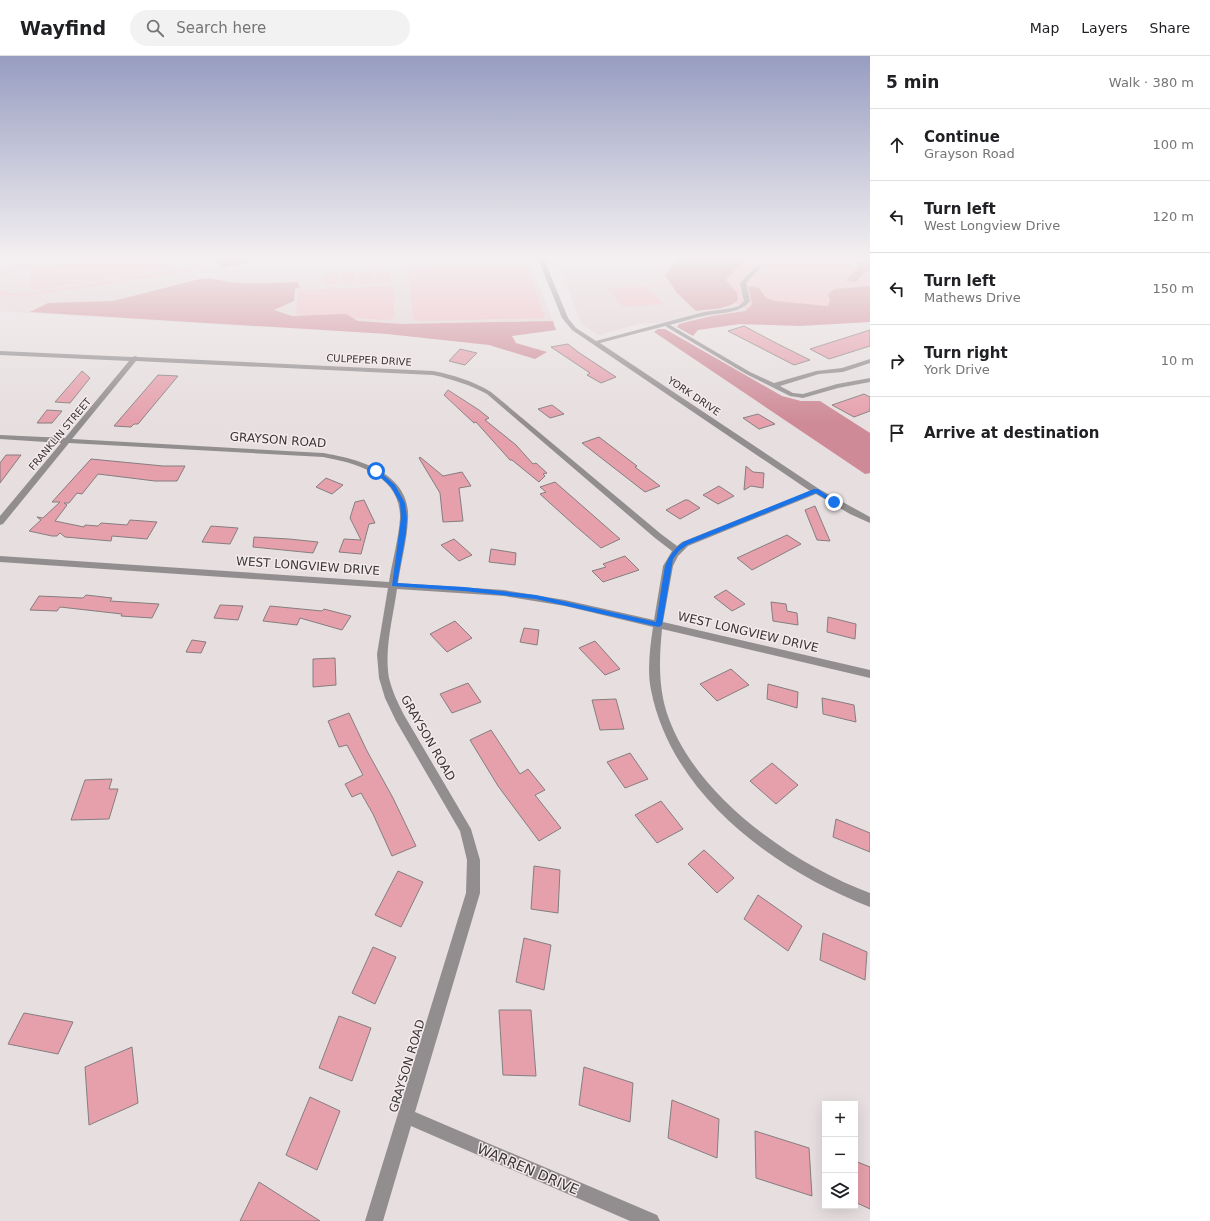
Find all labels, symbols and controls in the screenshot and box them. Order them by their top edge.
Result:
search box [130,10,410,46]
text: Wayfind [20,17,106,39]
icon: search [144,17,166,39]
text: Search here [176,19,266,37]
text: Map [1030,20,1059,36]
text: Layers [1081,20,1128,36]
text: Share [1150,20,1190,36]
text: 5 min [886,72,939,92]
text: Walk · 380 m [1109,75,1194,90]
text: Continue [924,128,1000,146]
icon: ahead [886,134,908,156]
text: 100 m [1152,137,1194,152]
text: Grayson Road [924,146,1015,161]
text: Turn left [924,200,996,218]
icon: left [886,206,908,228]
text: 120 m [1152,209,1194,224]
text: West Longview Drive [924,218,1060,233]
text: Turn left [924,272,996,290]
icon: left [886,278,908,300]
text: 150 m [1152,281,1194,296]
text: Mathews Drive [924,290,1021,305]
text: Turn right [924,344,1008,362]
icon: right [886,350,908,372]
street label: CULPEPER DRIVE [326,352,412,368]
text: 10 m [1161,353,1194,368]
text: York Drive [924,362,990,377]
street label: YORK DRIVE [665,374,722,418]
street label: FRANKLIN STREET [27,395,94,472]
icon: arrive [886,422,908,444]
text: Arrive at destination [924,424,1099,442]
street label: GRAYSON ROAD [229,430,327,450]
route start [367,462,385,480]
route end [825,493,843,511]
street label: WEST LONGVIEW DRIVE [236,554,380,578]
street label: WEST LONGVIEW DRIVE [676,609,820,655]
street label: GRAYSON ROAD [398,693,458,783]
street label: GRAYSON ROAD [386,1018,428,1114]
map controls [822,1101,858,1209]
button: + [822,1101,858,1137]
button: − [822,1137,858,1173]
street label: WARREN DRIVE [475,1140,581,1198]
button: layers [822,1173,858,1209]

